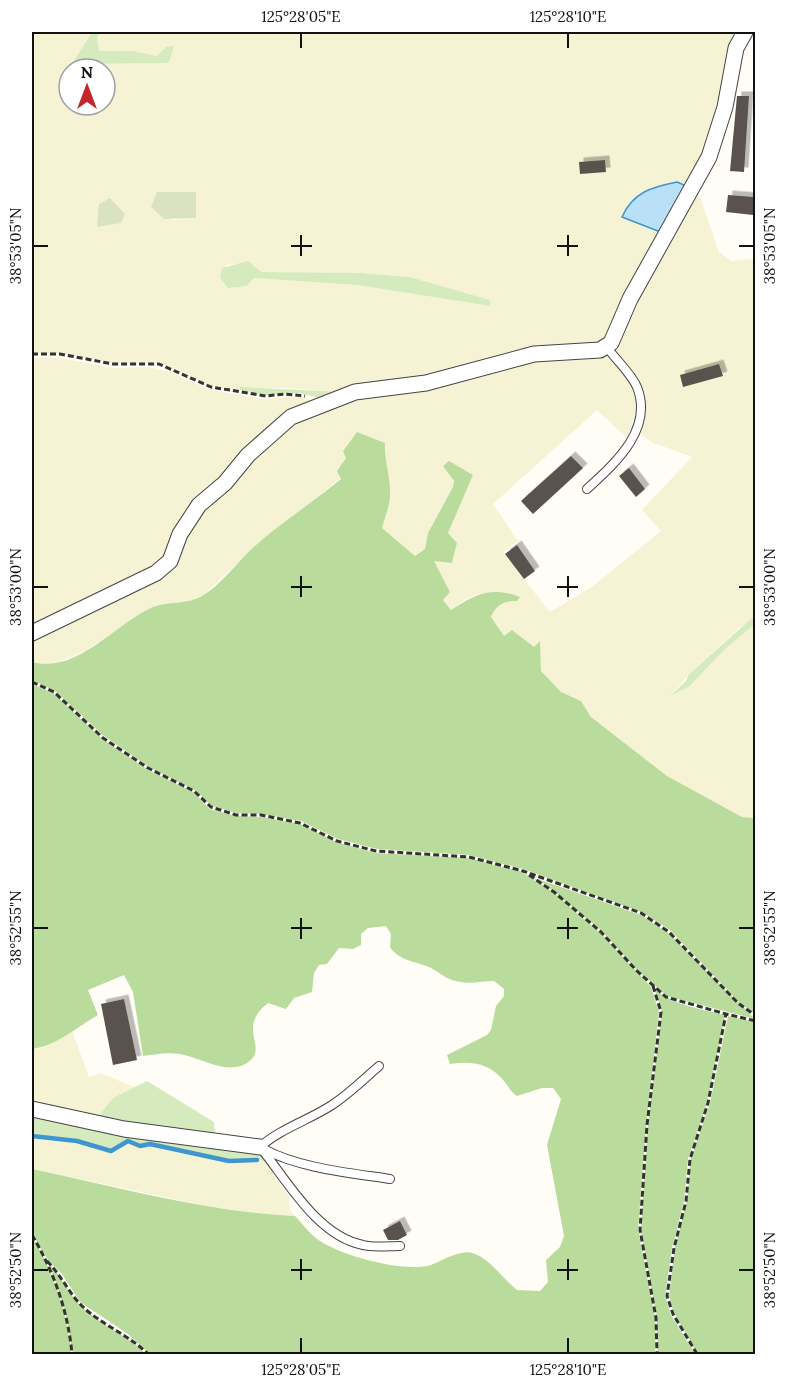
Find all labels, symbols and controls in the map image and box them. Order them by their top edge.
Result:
text: 125°28'05"E [261,7,341,26]
text: 125°28'10"E [530,7,606,26]
north arrow [57,57,117,117]
text: N [81,62,93,82]
text: 38°53'05"N [6,208,25,284]
text: 38°53'05"N [760,208,779,284]
text: 38°53'00"N [6,548,25,626]
text: 38°53'00"N [760,548,779,626]
text: 38°52'55"N [6,890,25,966]
text: 38°52'55"N [760,890,779,966]
text: 38°52'50"N [6,1232,25,1308]
text: 38°52'50"N [760,1232,779,1308]
text: 125°28'05"E [261,1360,341,1379]
text: 125°28'10"E [530,1360,606,1379]

